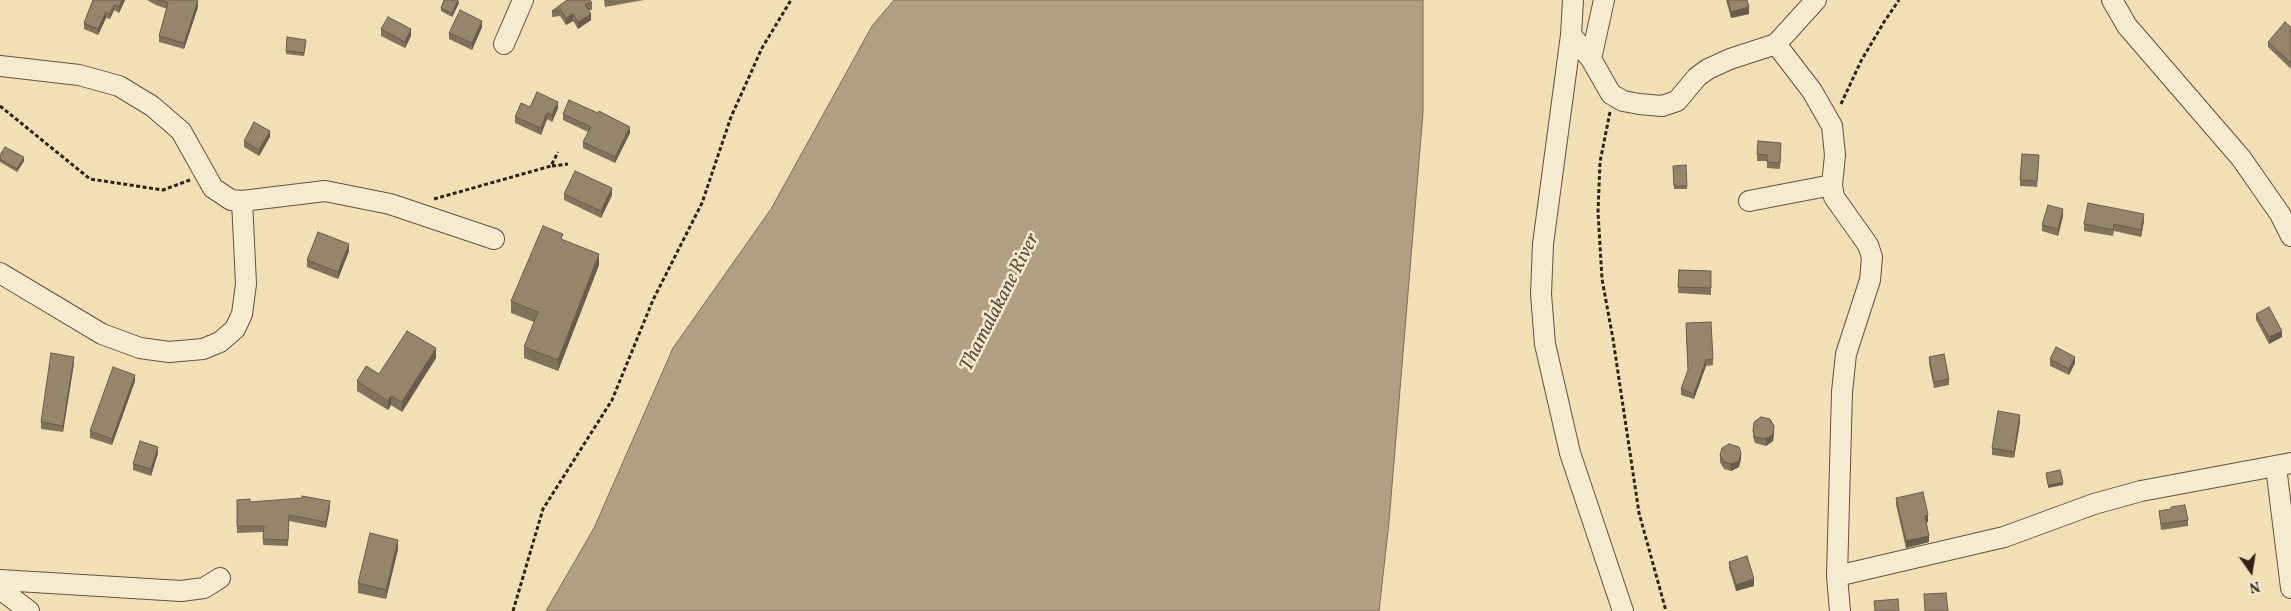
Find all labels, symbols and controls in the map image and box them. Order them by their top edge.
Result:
water label: Thamalakane River [956,230,1046,376]
north arrow [2226,546,2276,596]
text: N [2247,576,2262,597]

